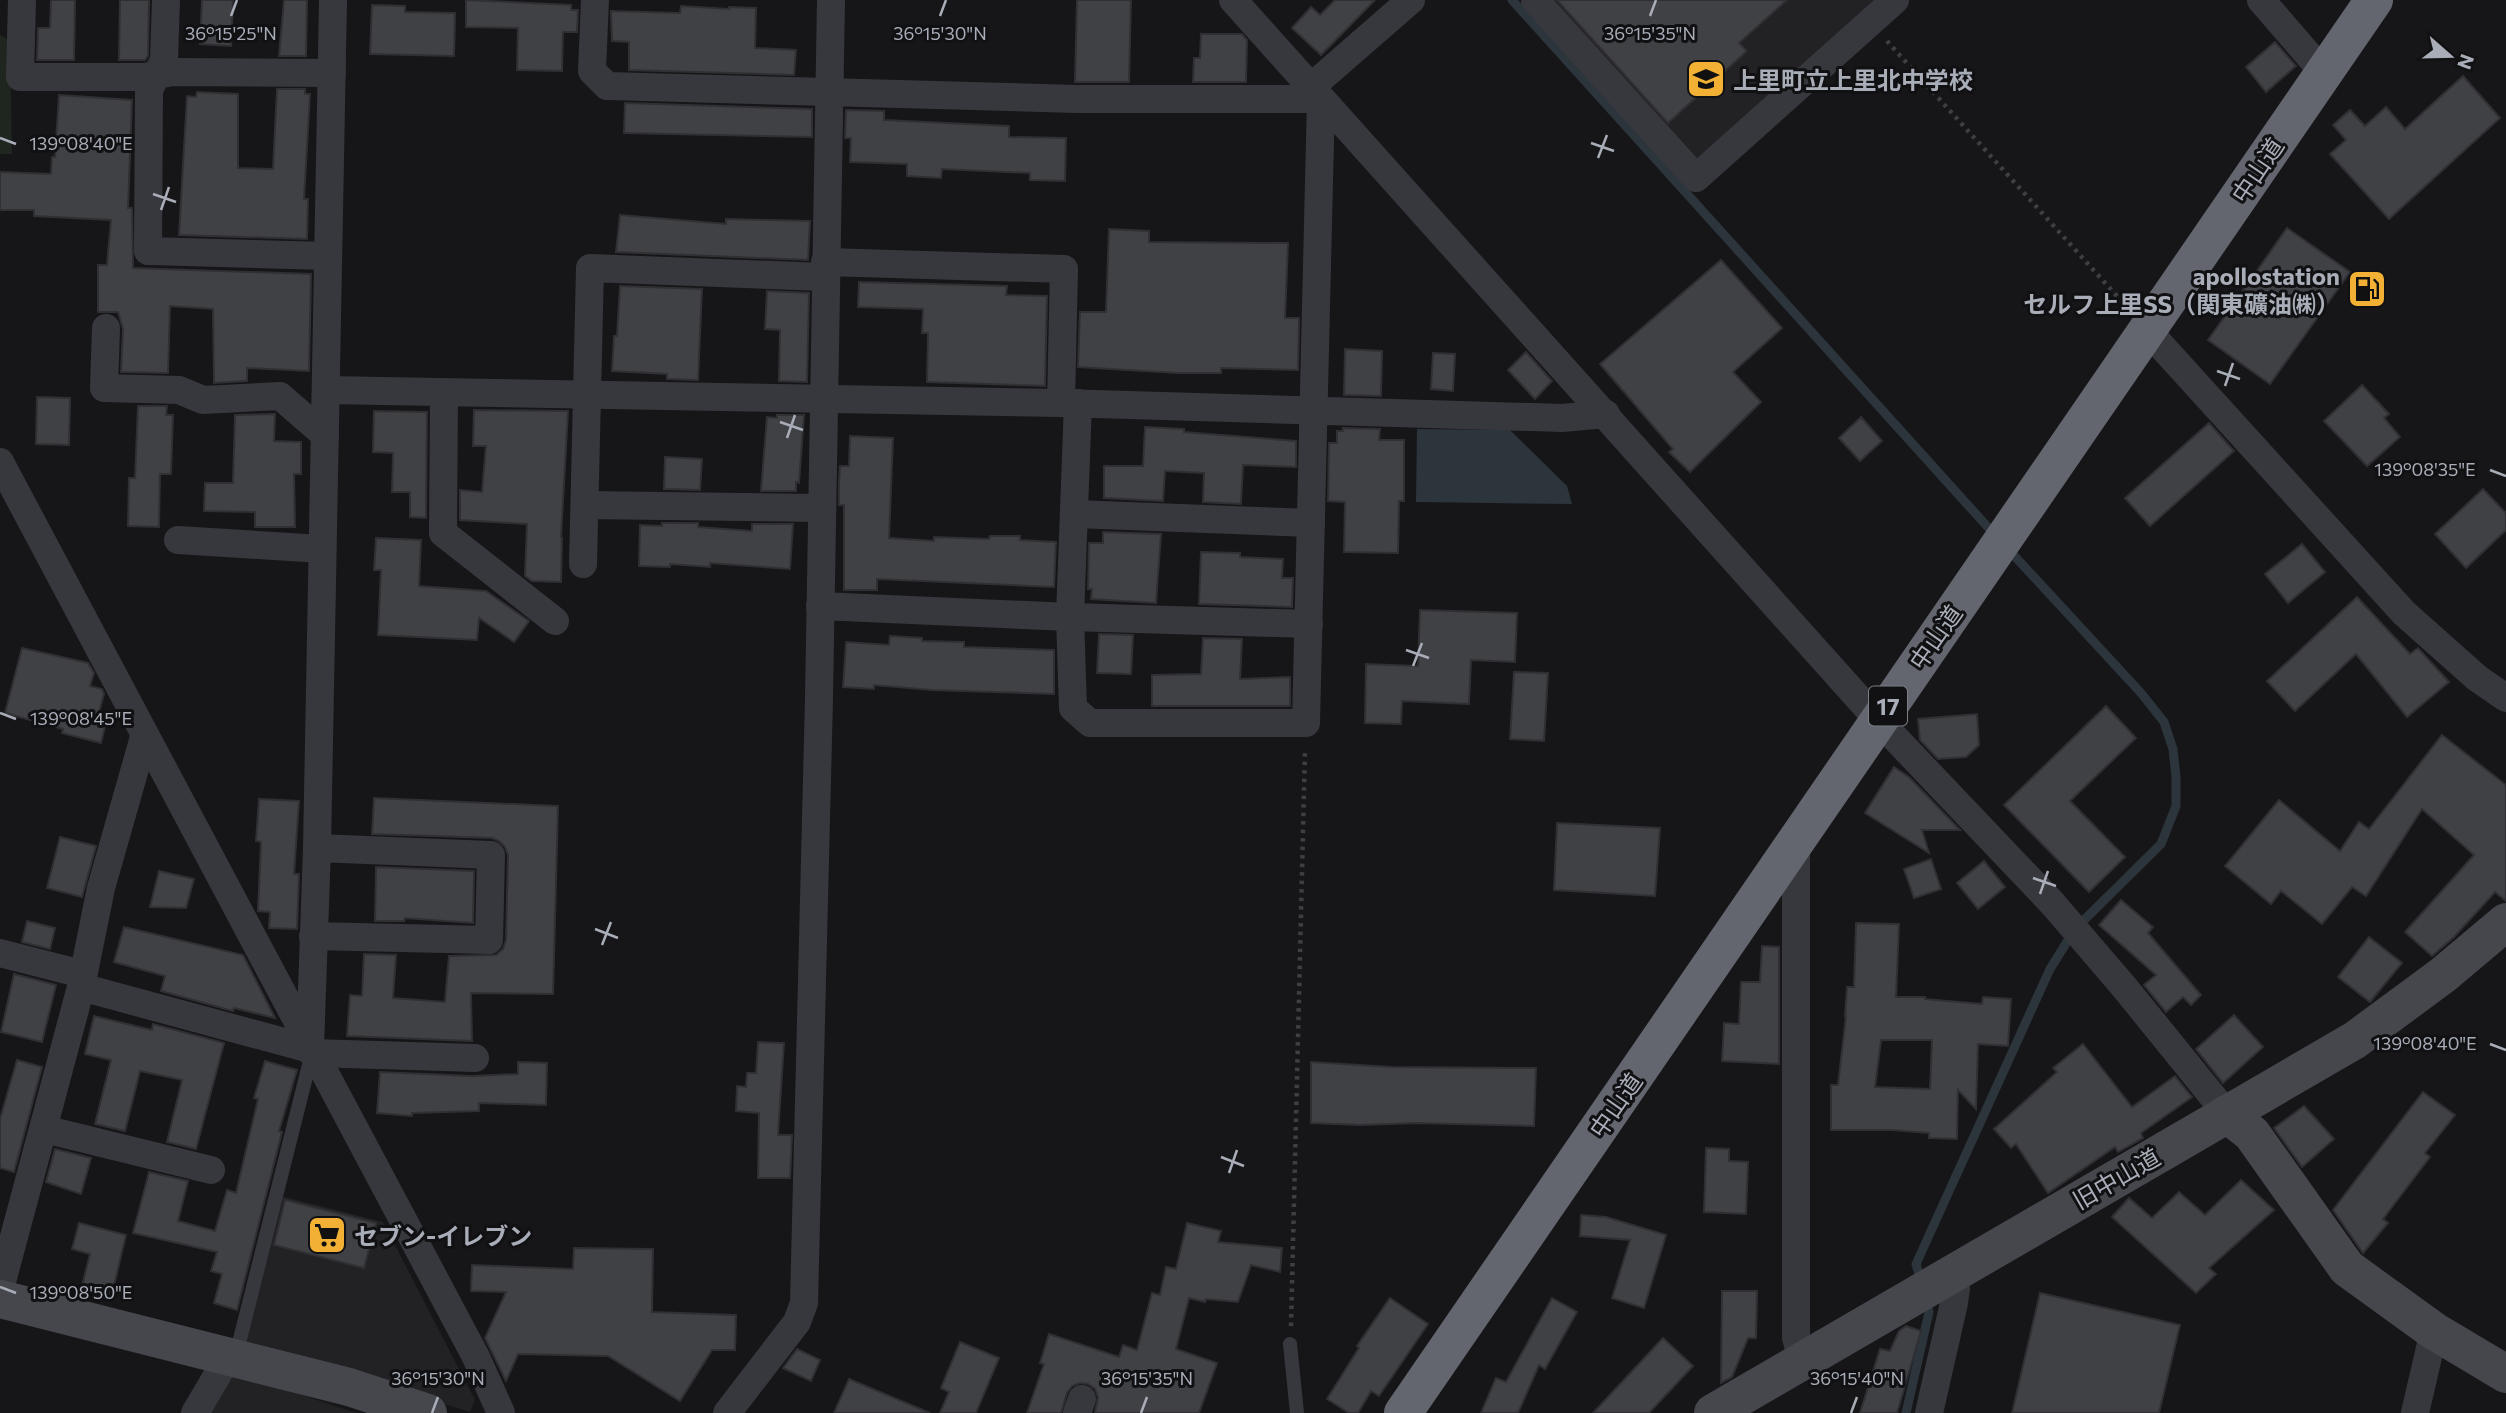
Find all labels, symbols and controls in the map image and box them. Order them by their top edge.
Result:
north arrow [2415,21,2485,91]
text: 36°15'25"N [185,22,277,44]
text: 36°15'30"N [893,22,987,44]
text: 36°15'35"N [1604,22,1696,44]
text: N [2453,51,2480,73]
school or university icon: 上里町立上里北中学校 [1685,58,1727,100]
place label: 上里町立上里北中学校 [1733,65,1973,94]
text: 139°08'40"E [29,132,133,154]
street label: 中山道 [2225,132,2289,208]
place label: apollostation セルフ上里SS（関東礦油㈱） [2023,261,2340,318]
fuel station icon: apollostation セルフ上里SS（関東礦油㈱） [2346,268,2388,310]
text: 139°08'35"E [2374,458,2476,480]
street label: 中山道 [1902,599,1968,675]
road number: 17 [1869,686,1907,726]
text: 139°08'45"E [30,707,132,729]
text: 139°08'40"E [2373,1032,2477,1054]
street label: 中山道 [1582,1067,1648,1143]
street label: 旧中山道 [2067,1141,2165,1215]
supermarket icon: セブン-イレブン [306,1214,348,1256]
place label: セブン-イレブン [354,1221,532,1250]
text: 139°08'50"E [29,1281,133,1303]
text: 36°15'30"N [391,1367,485,1389]
text: 36°15'35"N [1101,1367,1193,1389]
text: 36°15'40"N [1810,1367,1904,1389]

